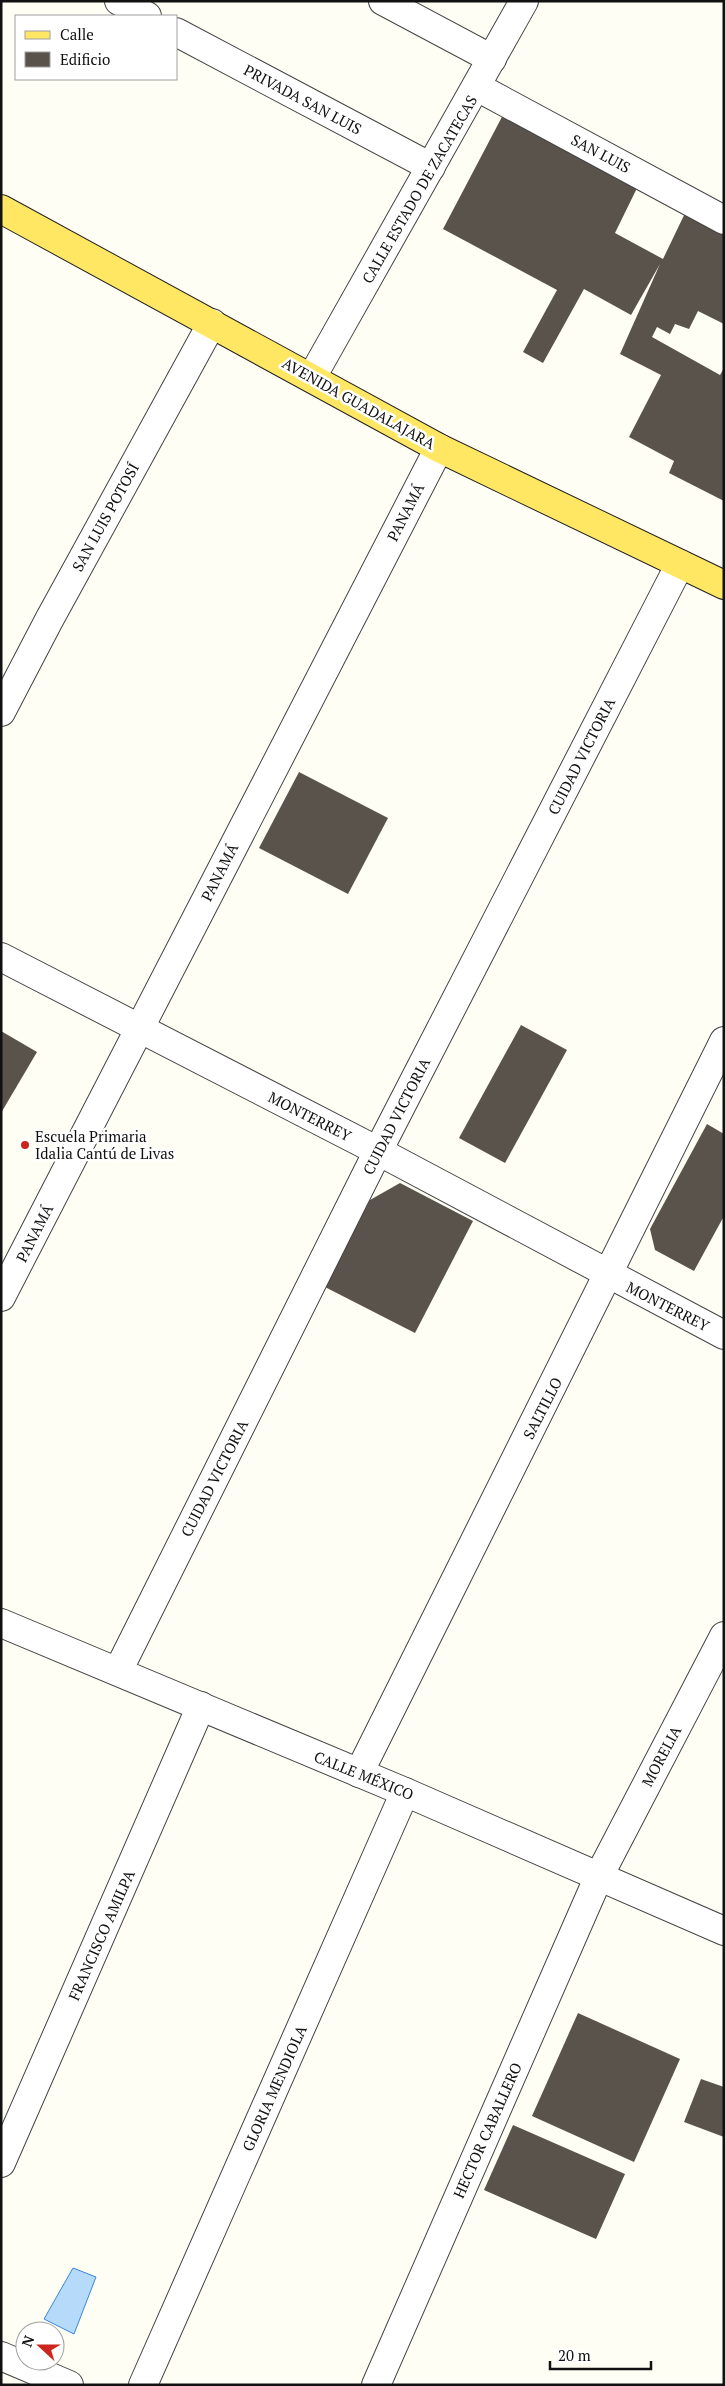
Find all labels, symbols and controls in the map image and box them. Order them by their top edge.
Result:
legend [15,15,178,80]
text: Calle [60,24,94,44]
text: Edificio [60,49,110,69]
street label: PRIVADA SAN LUIS [241,59,365,139]
street label: CALLE ESTADO DE ZACATECAS [357,91,481,287]
street label: SAN LUIS [568,129,634,177]
street label: AVENIDA GUADALAJARA [279,353,440,454]
street label: SAN LUIS POTOSÍ [67,459,143,575]
street label: PANAMÁ [382,479,428,544]
street label: CUIDAD VICTORIA [543,693,619,818]
street label: PANAMÁ [196,839,242,904]
street label: CUIDAD VICTORIA [358,1053,434,1178]
street label: MONTERREY [265,1087,355,1146]
place label: Escuela Primaria Idalia Cantú de Livas [35,1126,174,1163]
marker: Escuela Primaria Idalia Cantú de Livas [19,1139,31,1151]
street label: PANAMÁ [11,1200,57,1265]
street label: MONTERREY [623,1277,713,1336]
street label: SALTILLO [518,1374,566,1442]
street label: CUIDAD VICTORIA [176,1415,252,1540]
street label: MORELIA [637,1721,686,1790]
street label: CALLE MÉXICO [311,1746,417,1804]
street label: FRANCISCO AMILPA [63,1866,139,2003]
street label: GLORIA MENDIOLA [237,2021,311,2154]
street label: HECTOR CABALLERO [448,2059,526,2201]
north arrow [15,2321,65,2371]
text: N [17,2332,38,2350]
scale bar [550,2338,651,2370]
text: 20 m [558,2345,591,2365]

